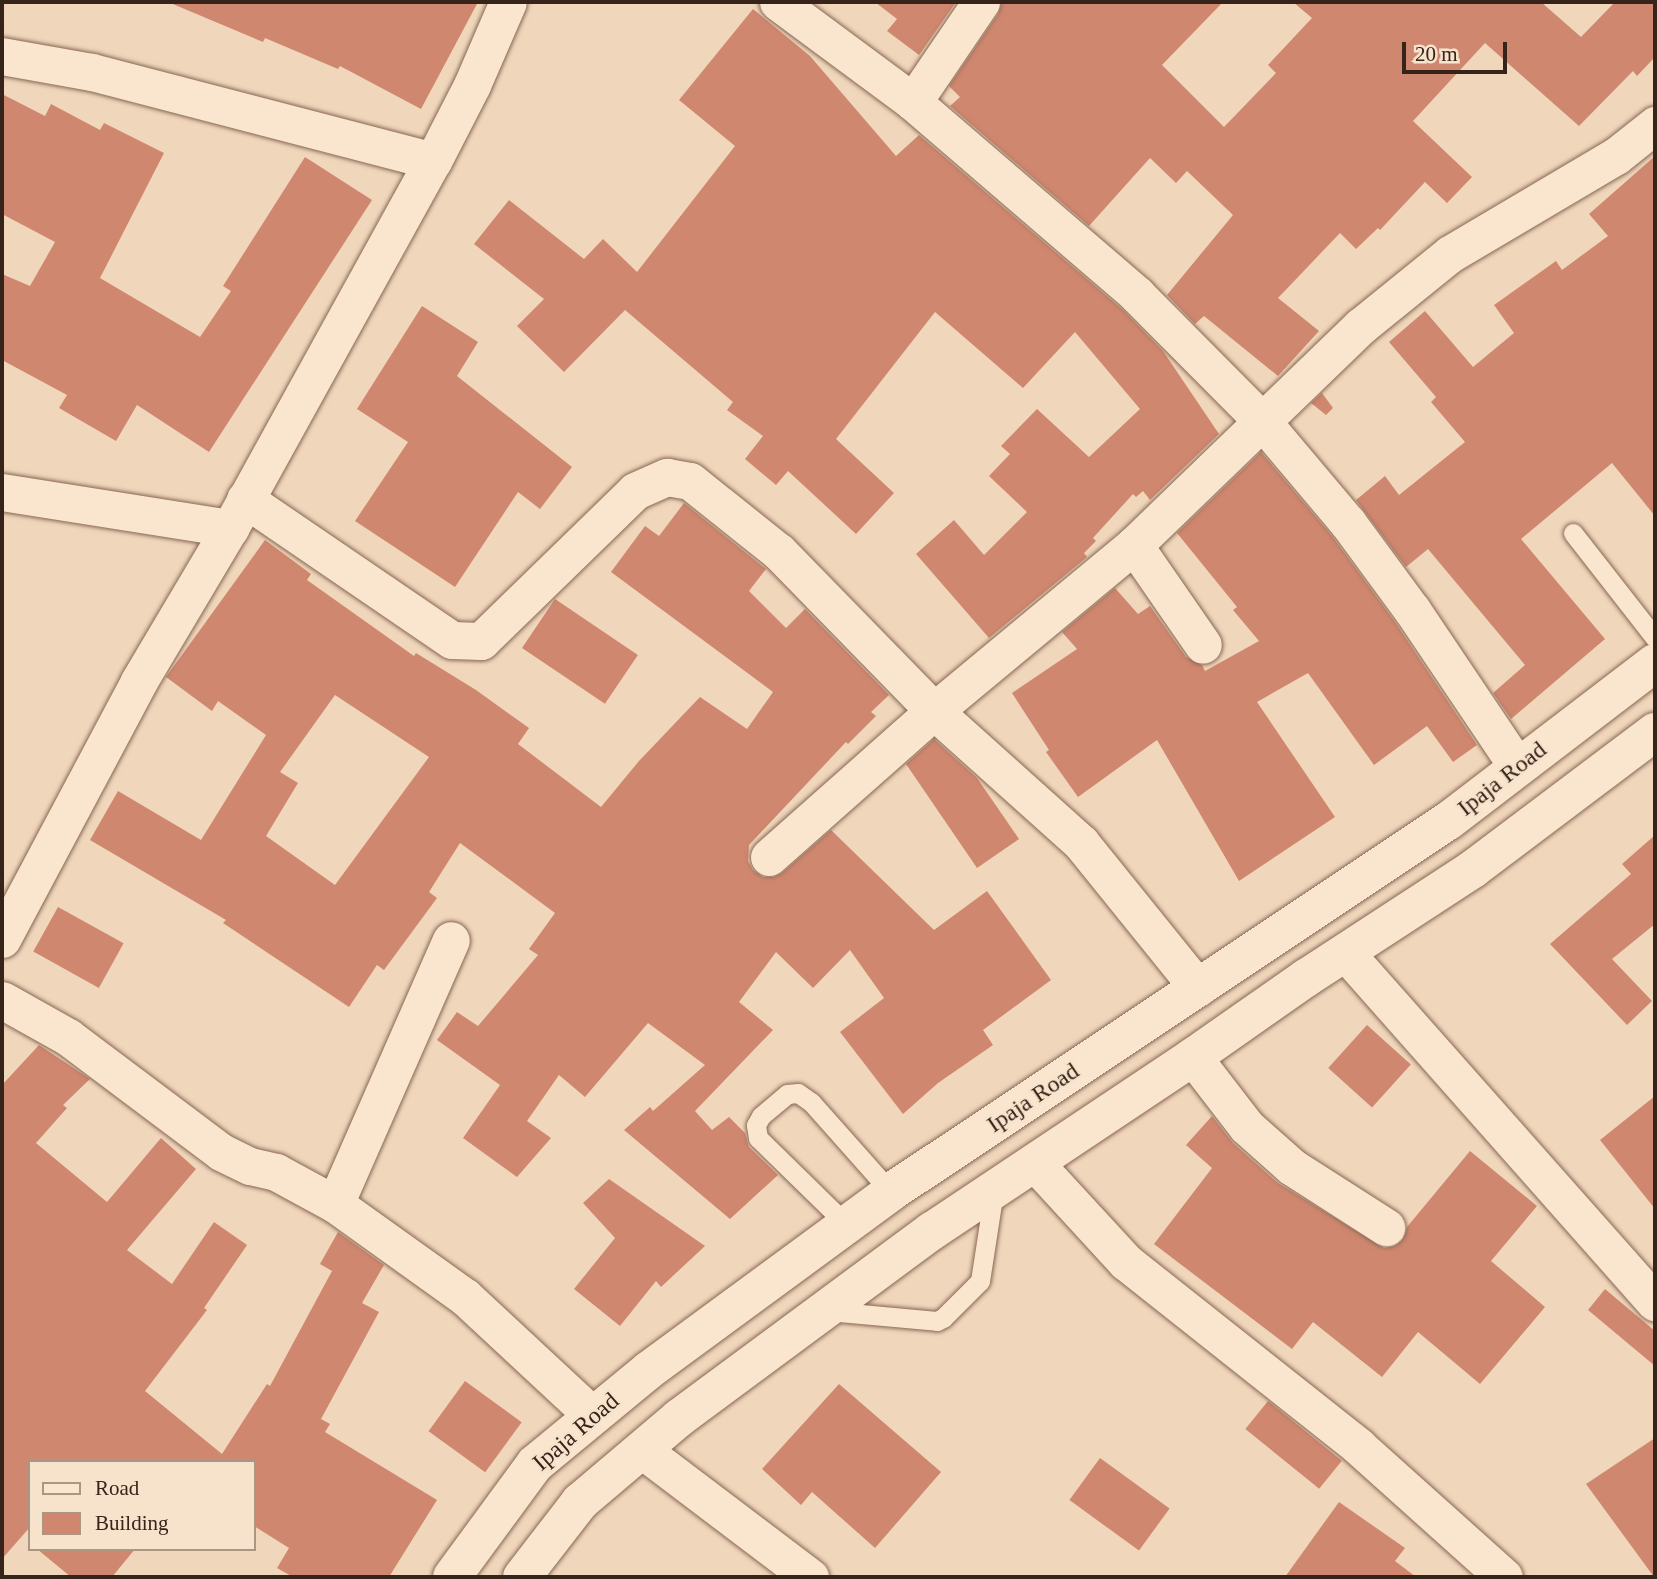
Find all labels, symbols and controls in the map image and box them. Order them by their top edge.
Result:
scale bar [1405,28,1510,72]
text: 20 m [1415,42,1458,66]
street label: Ipaja Road [1452,735,1552,823]
street label: Ipaja Road [982,1057,1084,1139]
street label: Ipaja Road [527,1387,625,1477]
legend [28,1460,256,1551]
text: Road [95,1476,139,1500]
text: Building [95,1511,169,1535]

